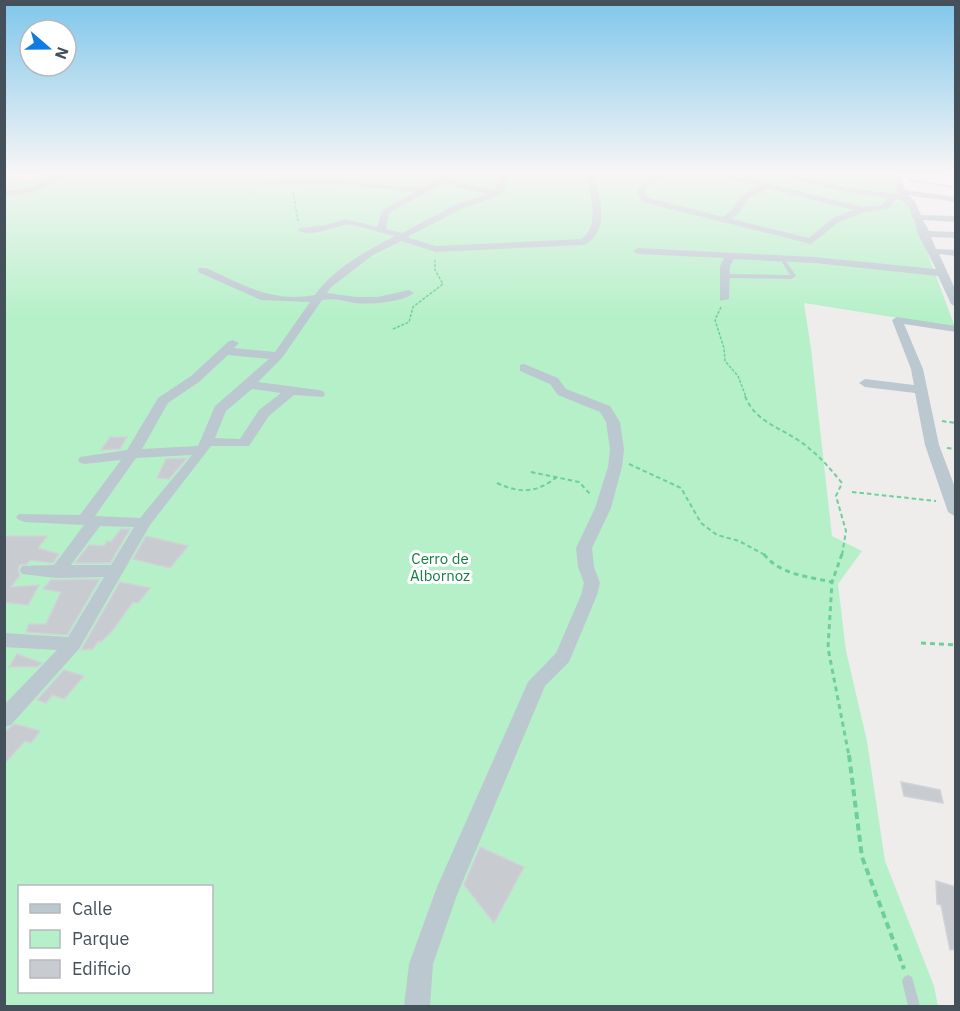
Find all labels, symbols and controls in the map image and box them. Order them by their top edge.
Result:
north arrow [18,18,78,78]
text: N [51,44,73,62]
park label: Cerro de Albornoz [410,549,470,585]
legend [18,885,213,993]
text: Calle [72,897,112,920]
text: Parque [72,927,130,950]
text: Edificio [72,957,131,980]

